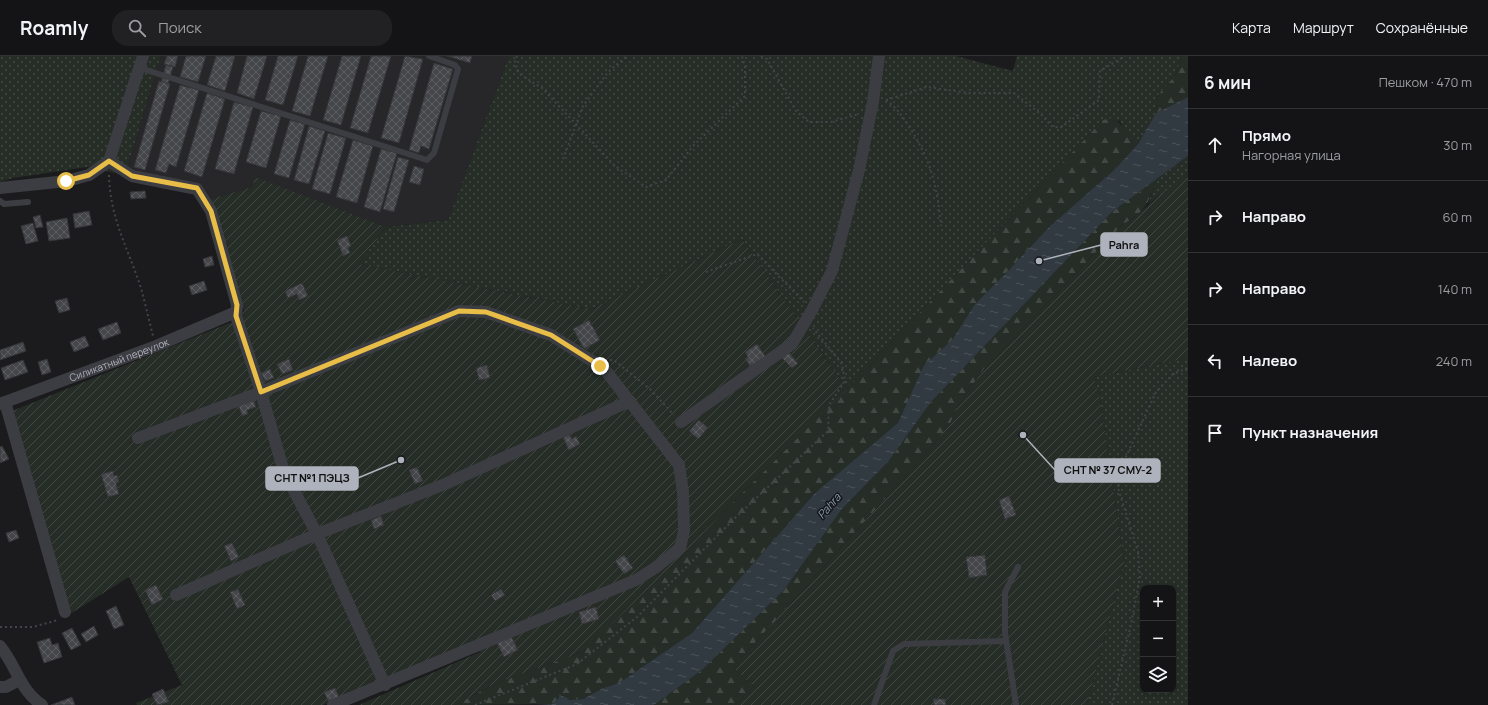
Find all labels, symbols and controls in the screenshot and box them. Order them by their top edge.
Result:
search box [112,10,392,46]
text: Roamly [20,15,88,41]
icon: search [126,17,148,39]
text: Поиск [158,17,202,38]
text: Карта [1232,18,1271,37]
text: Маршрут [1293,18,1354,37]
text: Сохранённые [1376,18,1468,37]
text: 6 мин [1204,71,1251,94]
text: Пешком · 470 m [1379,73,1472,91]
text: Прямо [1242,125,1291,146]
icon: ahead [1204,134,1226,156]
text: 30 m [1443,136,1472,154]
text: Нагорная улица [1242,146,1341,164]
route start [57,172,75,190]
icon: right [1204,206,1226,228]
text: Направо [1242,206,1306,227]
text: 60 m [1442,208,1472,226]
callout: Pahra [1101,233,1147,256]
text: Pahra [1109,237,1139,252]
icon: right [1204,278,1226,300]
text: Направо [1242,278,1306,299]
text: 140 m [1438,280,1472,298]
street label: Силикатный переулок [67,334,172,385]
icon: left [1204,350,1226,372]
text: Налево [1242,350,1297,371]
text: 240 m [1436,352,1472,370]
route end [591,357,609,375]
icon: arrive [1204,422,1226,444]
text: Пункт назначения [1242,422,1378,443]
callout: СНТ № 37 СМУ-2 [1055,459,1160,482]
text: СНТ № 37 СМУ-2 [1064,462,1152,477]
callout: СНТ №1 ПЭЦЗ [266,467,358,490]
text: СНТ №1 ПЭЦЗ [274,470,350,485]
water label: Pahra [813,489,844,521]
map controls [1140,585,1176,693]
button: + [1140,585,1176,621]
button: − [1140,621,1176,657]
button: layers [1140,657,1176,693]

